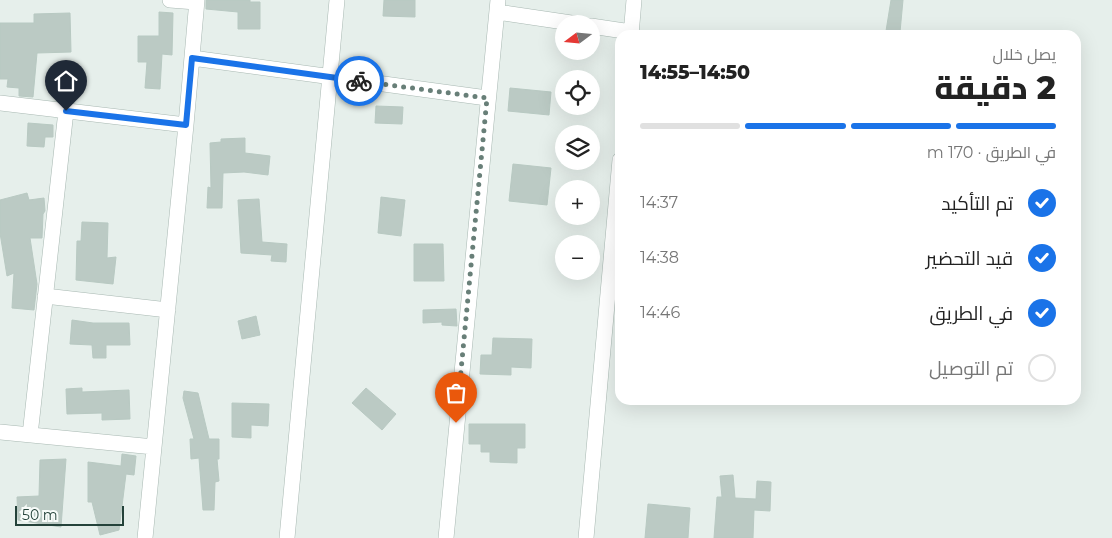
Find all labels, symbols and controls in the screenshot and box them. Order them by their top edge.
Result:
north arrow [555,15,600,60]
map controls [555,15,600,280]
text: يصل خلال [992,45,1056,64]
courier [334,56,384,106]
pin [45,60,87,111]
text: 14:50–14:55 [640,61,750,84]
icon: home [52,67,80,95]
icon: bike [345,67,373,95]
text: 2 دقيقة [935,68,1056,107]
button: locate [555,70,600,115]
button: layers [555,125,600,170]
text: في الطريق · 170 m [927,143,1056,162]
button: + [555,180,600,225]
icon: check [1028,189,1056,217]
text: تم التأكيد [941,192,1013,215]
text: 14:37 [640,193,678,212]
button: − [555,235,600,280]
icon: check [1028,244,1056,272]
text: قيد التحضير [926,247,1013,270]
text: 14:38 [640,248,679,267]
icon: check [1028,299,1056,327]
text: في الطريق [930,302,1013,325]
text: 14:46 [640,303,680,322]
text: تم التوصيل [929,357,1013,380]
pin [435,372,477,423]
icon: bag [442,379,470,407]
scale bar [15,503,124,526]
text: 50 m [22,506,58,524]

